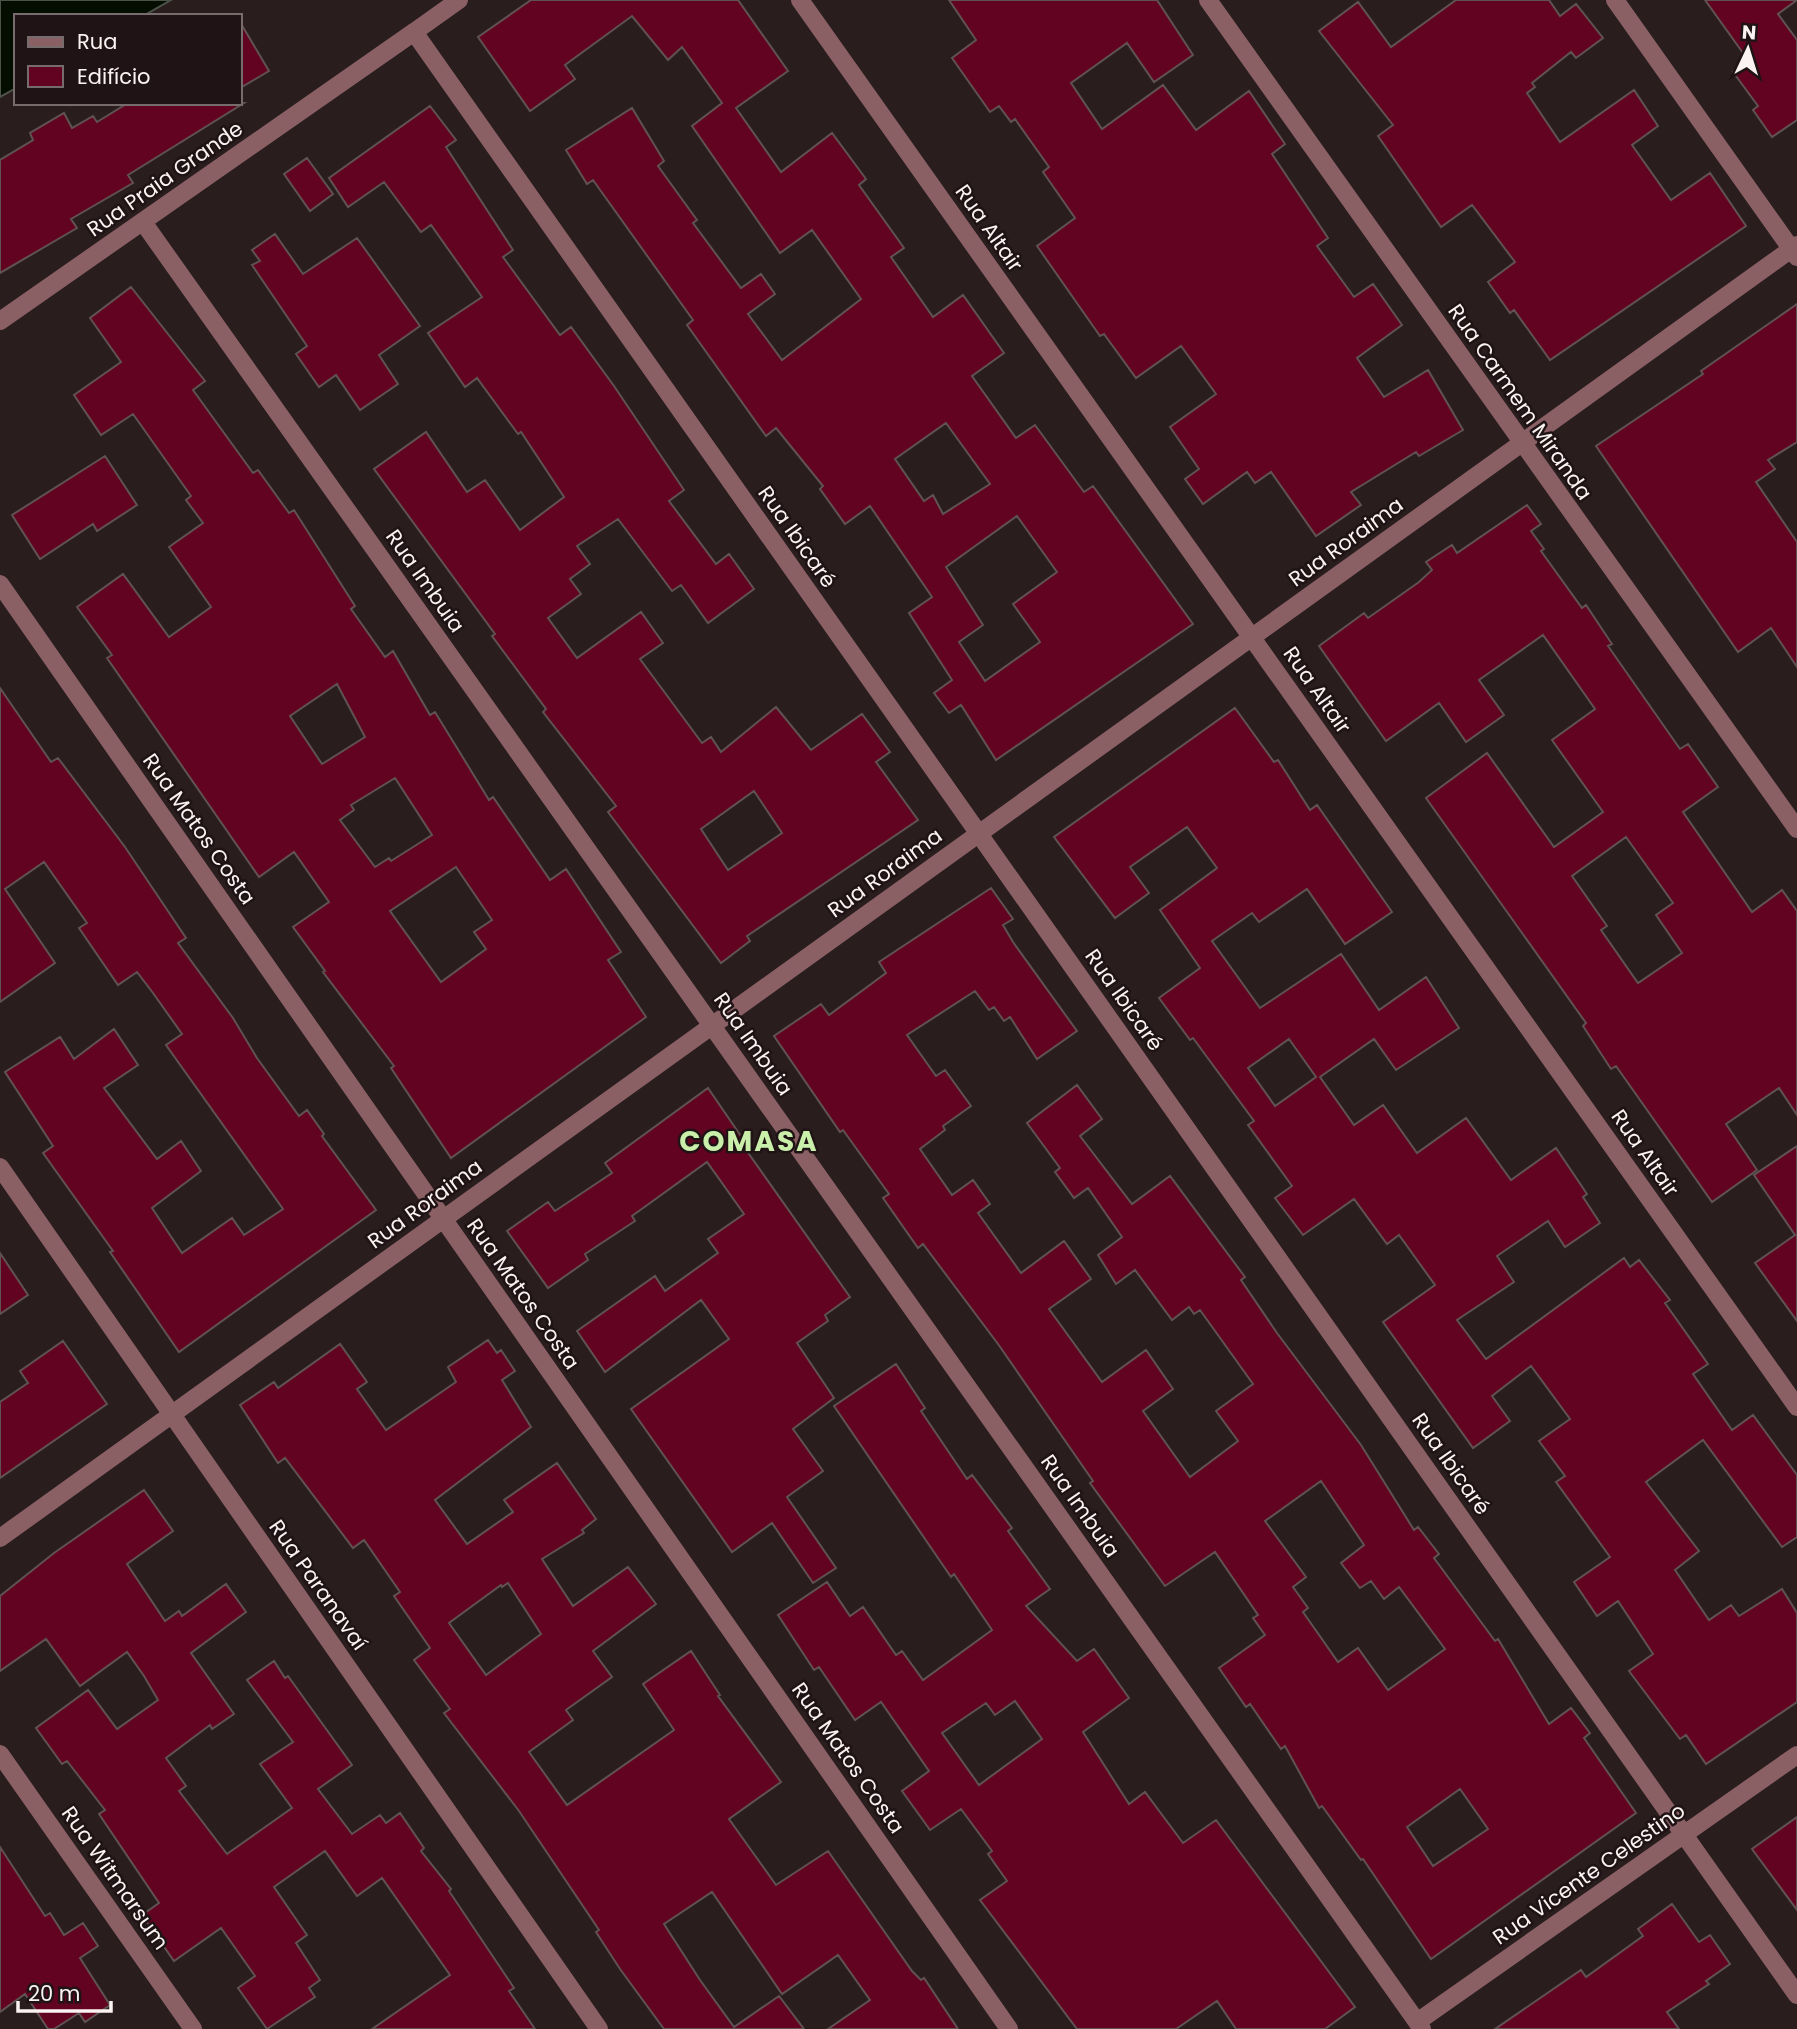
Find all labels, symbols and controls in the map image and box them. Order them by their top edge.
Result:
legend [14,14,242,105]
north arrow [1713,14,1783,84]
text: N [1741,19,1757,47]
text: Rua [77,27,117,56]
text: Edifício [77,62,151,91]
street label: Rua Praia Grande [81,114,248,243]
street label: Rua Altair [949,178,1030,277]
street label: Rua Carmem Miranda [1442,298,1599,506]
street label: Rua Ibicaré [752,480,843,594]
street label: Rua Roraima [1282,490,1409,593]
street label: Rua Imbuia [379,523,472,638]
street label: Rua Altair [1277,640,1358,739]
street label: Rua Matos Costa [136,747,262,910]
street label: Rua Roraima [821,821,948,924]
street label: Rua Ibicaré [1079,943,1170,1057]
street label: Rua Imbuia [707,986,800,1101]
street label: Rua Altair [1605,1103,1686,1202]
district label: COMASA [679,1122,819,1161]
street label: Rua Roraima [361,1152,488,1255]
street label: Rua Matos Costa [460,1212,586,1375]
street label: Rua Ibicaré [1406,1407,1497,1521]
street label: Rua Imbuia [1034,1448,1127,1563]
street label: Rua Paranavaí [263,1514,374,1656]
street label: Rua Matos Costa [785,1676,911,1839]
street label: Rua Vicente Celestino [1487,1796,1691,1951]
street label: Rua Witmarsum [55,1800,176,1955]
scale bar [18,1969,110,2013]
text: 20 m [28,1979,81,2008]

